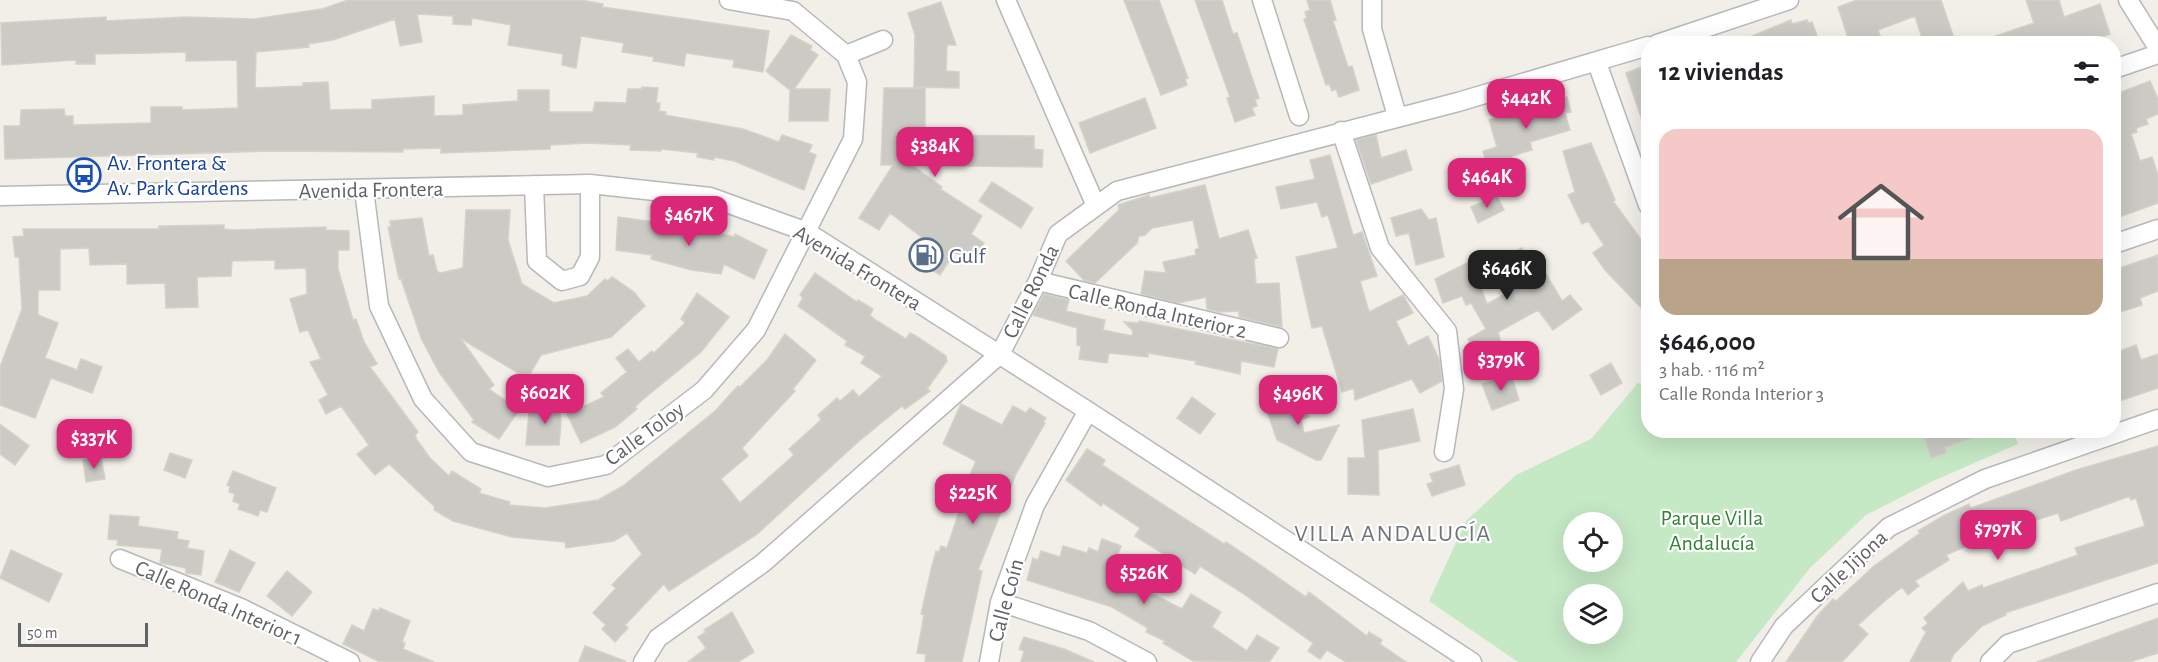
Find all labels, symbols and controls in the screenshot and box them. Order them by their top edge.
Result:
icon: filters [2070,56,2103,89]
text: 12 viviendas [1659,59,1783,85]
pin: $442K [1484,79,1568,130]
text: $442K [1501,88,1551,108]
pin: $384K [893,127,977,178]
text: $384K [910,136,960,156]
place label: Av. Frontera & Av. Park Gardens [107,152,248,199]
bus stop icon: Av. Frontera & Av. Park Gardens [66,157,102,193]
pin: $464K [1445,158,1529,209]
text: $464K [1462,167,1512,187]
icon: home [1827,168,1935,276]
street label: Avenida Frontera [298,178,444,202]
pin: $467K [647,196,731,247]
text: $467K [664,205,714,225]
street label: Avenida Frontera [790,221,925,315]
fuel station icon: Gulf [908,237,944,273]
street label: Calle Ronda [999,241,1063,342]
place label: Gulf [949,245,986,267]
pin: $646K [1465,250,1549,301]
text: $646K [1482,259,1532,279]
street label: Calle Ronda Interior 2 [1066,280,1249,342]
text: $646,000 [1659,329,1756,355]
pin: $379K [1459,341,1543,392]
text: $379K [1477,350,1525,370]
text: 3 hab. · 116 m² [1659,360,1765,380]
pin: $602K [503,374,587,425]
pin: $496K [1256,375,1340,426]
text: $602K [520,383,570,403]
text: $496K [1273,384,1323,404]
text: Calle Ronda Interior 3 [1659,384,1824,404]
street label: Calle Toloy [601,398,689,470]
pin: $337K [52,419,136,470]
text: $337K [71,428,117,448]
pin: $225K [931,474,1015,525]
text: $225K [949,483,997,503]
park label: Parque Villa Andalucía [1661,507,1763,554]
pin: $797K [1956,510,2040,561]
map controls [1563,512,1623,644]
button: locate [1563,512,1623,572]
text: $797K [1974,519,2022,539]
district label: VILLA ANDALUCÍA [1294,520,1492,546]
street label: Calle Jijona [1806,526,1891,608]
pin: $526K [1102,554,1186,605]
street label: Calle Ronda Interior 1 [132,556,305,650]
street label: Calle Coín [984,556,1028,644]
text: $526K [1120,563,1168,583]
button: layers [1563,584,1623,644]
scale bar [18,620,148,648]
text: 50 m [27,625,58,641]

